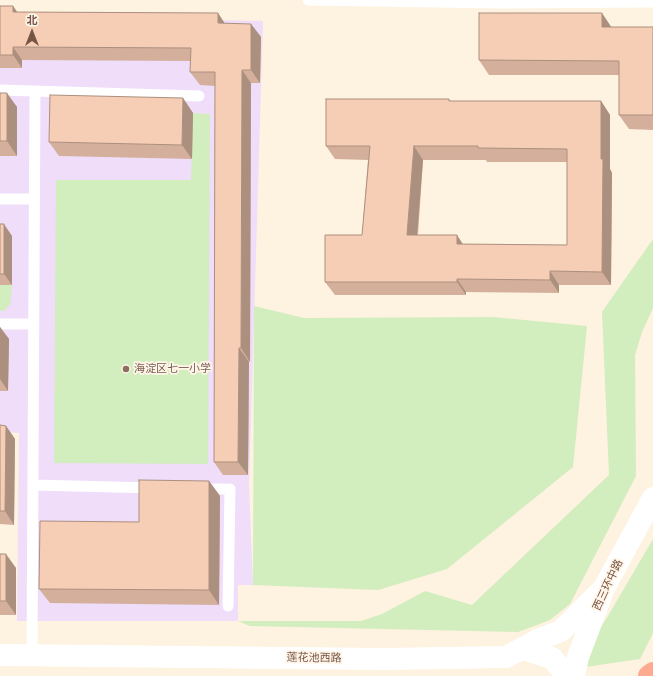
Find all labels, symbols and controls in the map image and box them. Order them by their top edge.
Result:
north arrow [12,12,52,52]
text: 北 [27,13,38,27]
place label: 海淀区七一小学 [134,362,211,376]
marker: 海淀区七一小学 [121,364,131,374]
street label: 西三环中路 [590,557,626,613]
street label: 莲花池西路 [286,651,342,665]

